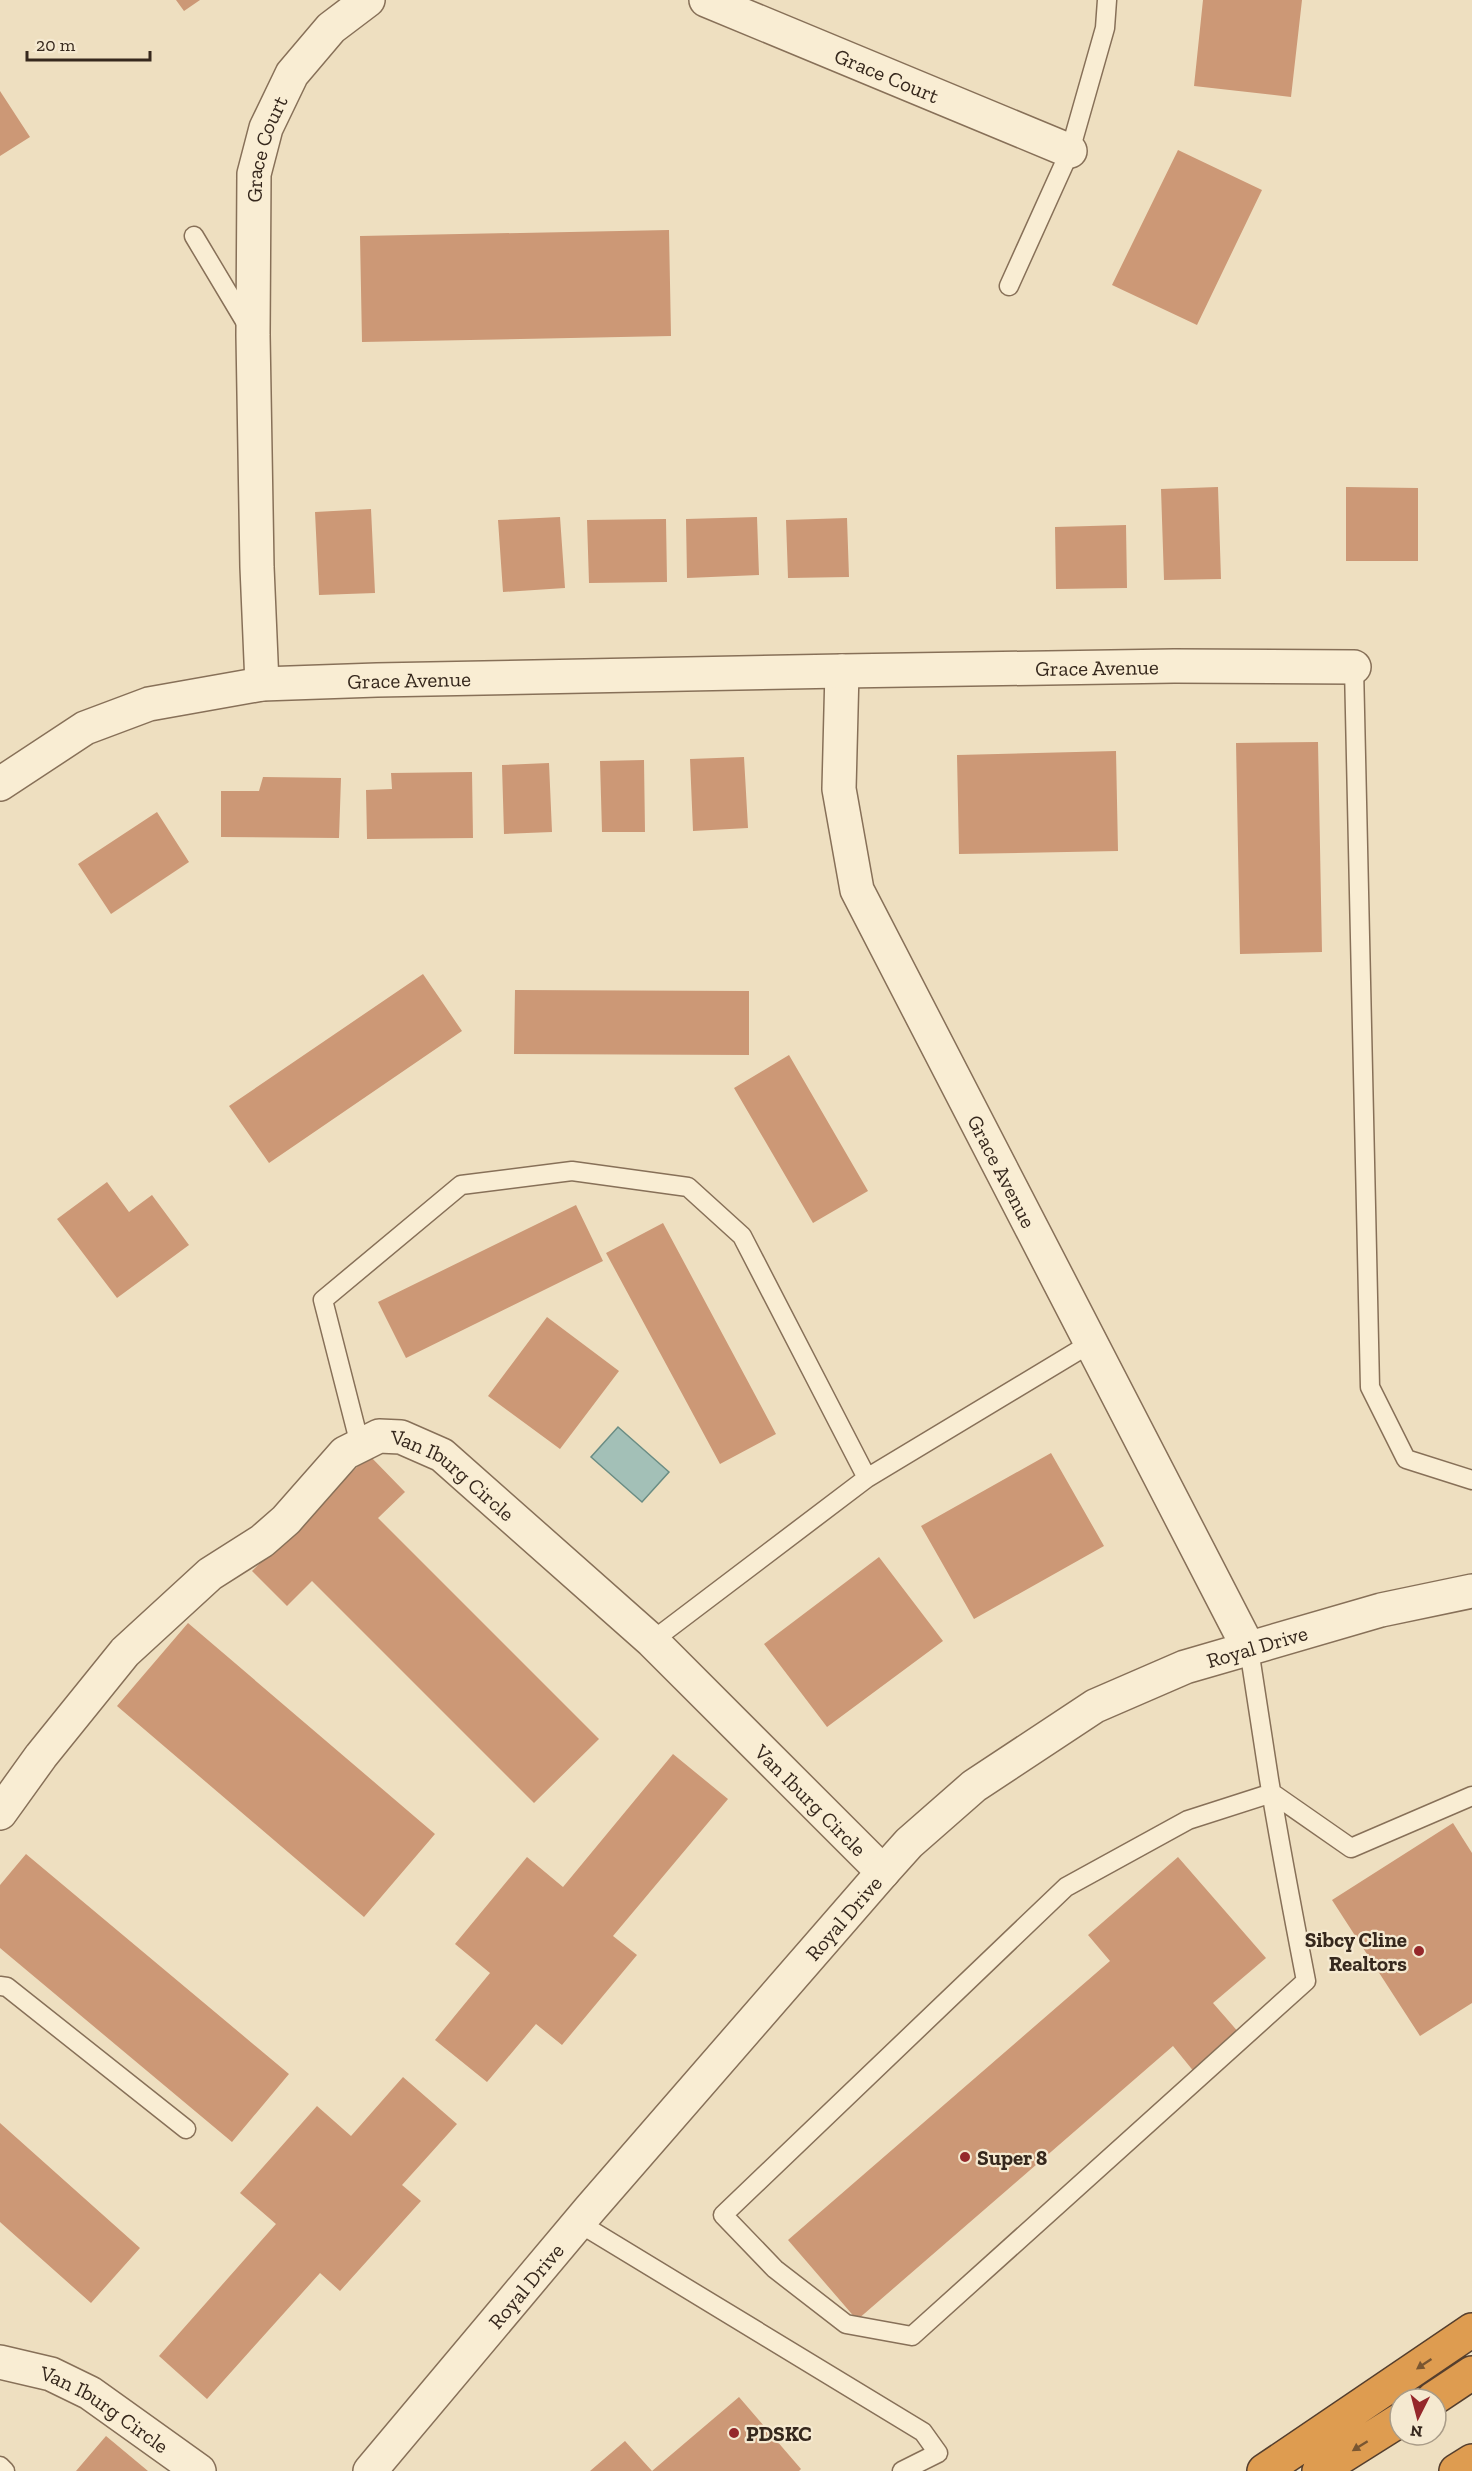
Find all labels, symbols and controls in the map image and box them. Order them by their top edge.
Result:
scale bar [27,24,150,62]
text: 20 m [36,34,76,56]
street label: Grace Court [831,42,943,108]
street label: Grace Court [241,91,292,203]
street label: Grace Avenue [1035,654,1159,681]
street label: Grace Avenue [347,666,471,694]
street label: Grace Avenue [963,1110,1042,1232]
street label: Van Iburg Circle [390,1424,520,1526]
street label: Royal Drive [1203,1620,1310,1673]
street label: Van Iburg Circle [749,1738,872,1861]
street label: Royal Drive [800,1870,887,1965]
place label: Sibcy Cline Realtors [1305,1927,1407,1976]
marker: Sibcy Cline Realtors [1412,1944,1426,1958]
place label: Super 8 [977,2145,1047,2170]
marker: Super 8 [958,2150,972,2164]
street label: Royal Drive [483,2238,569,2334]
one-way arrow [1416,2358,1432,2369]
street label: Van Iburg Circle [37,2359,174,2458]
north arrow [1388,2387,1448,2447]
place label: PDSKC [746,2421,812,2446]
text: N [1409,2421,1424,2442]
marker: PDSKC [727,2426,741,2440]
one-way arrow [1351,2440,1368,2451]

